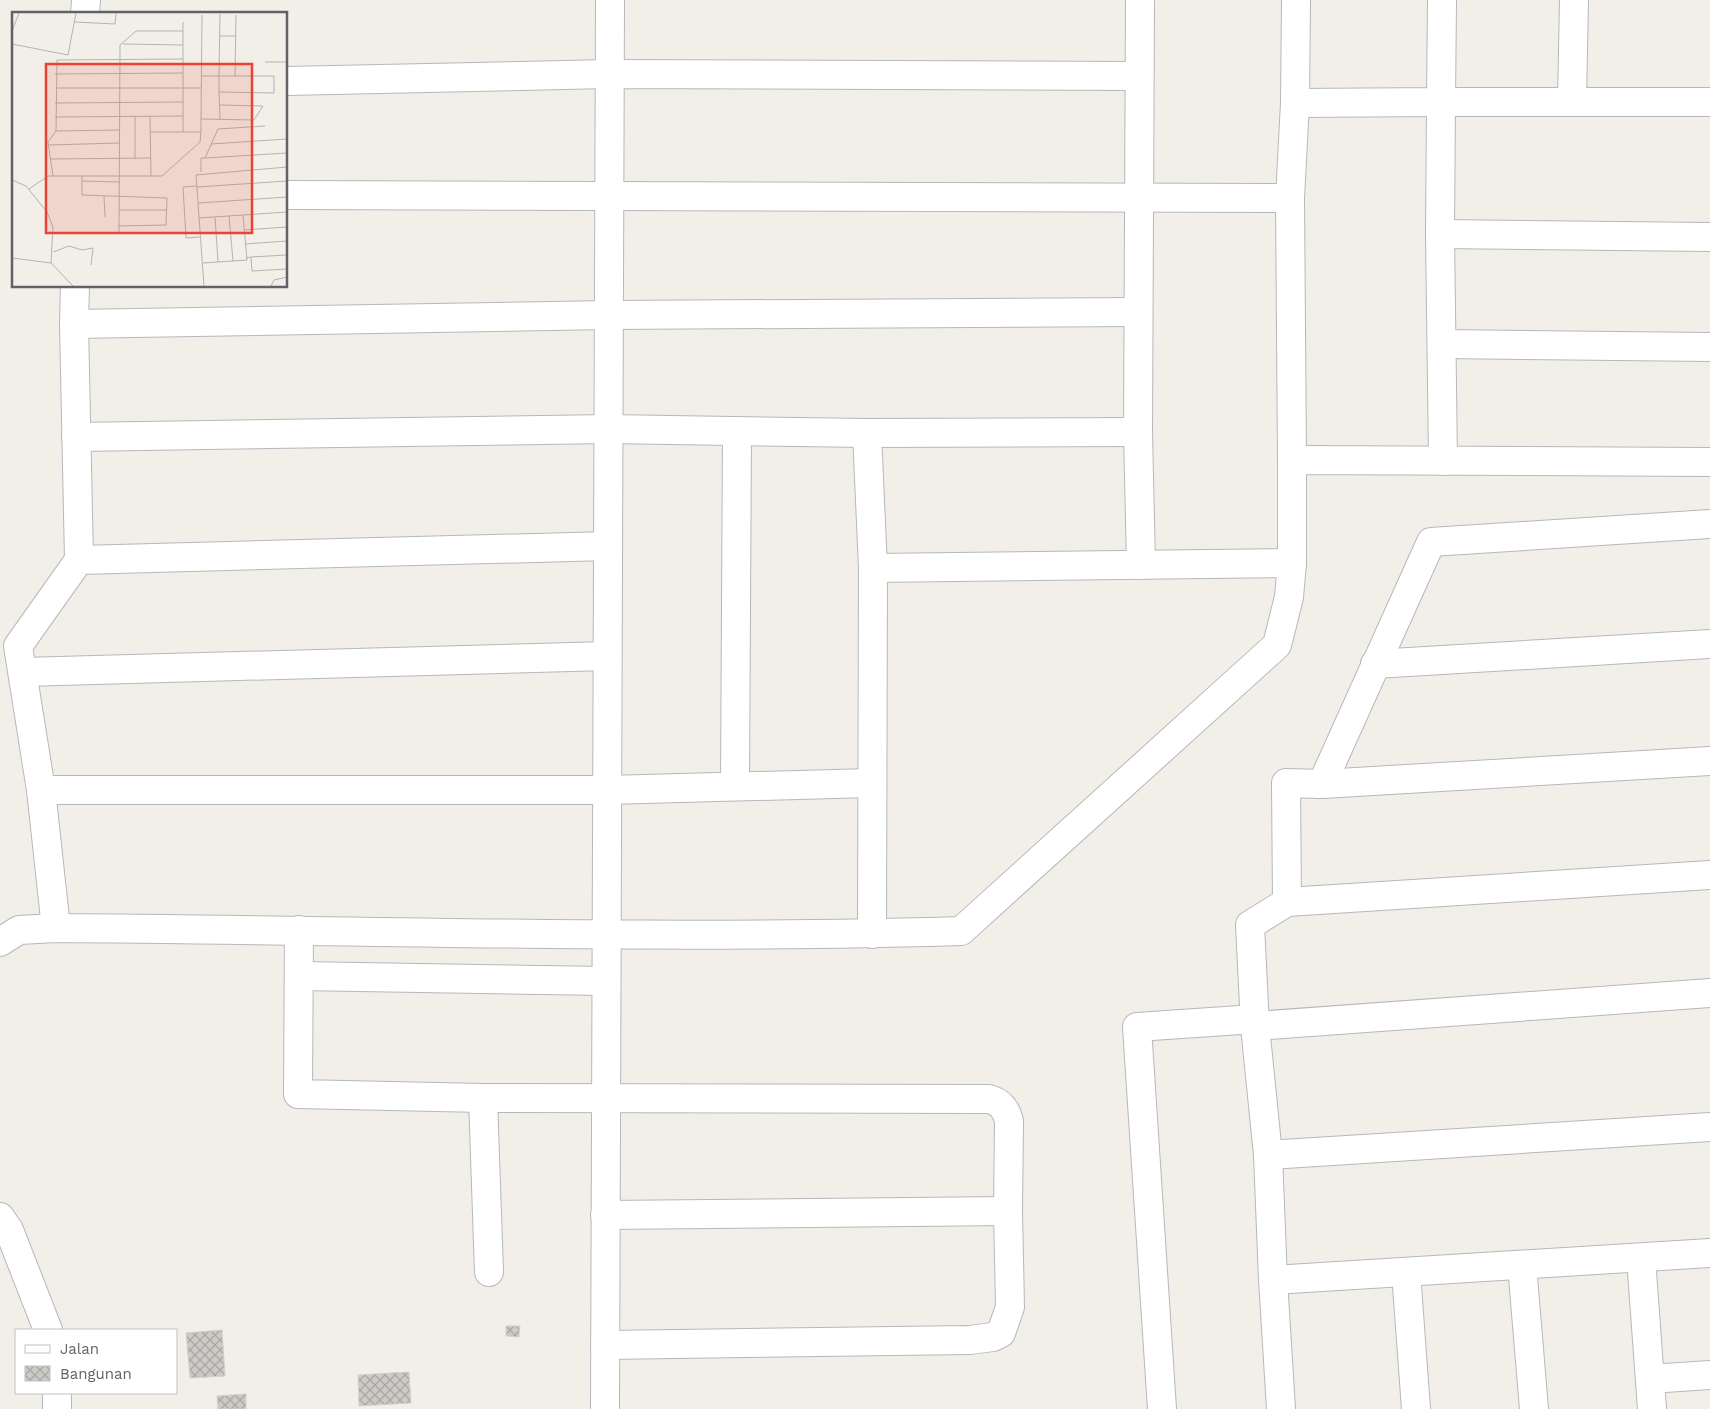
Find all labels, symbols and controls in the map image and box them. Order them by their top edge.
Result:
inset map [12,12,288,288]
legend [15,1329,178,1394]
text: Jalan [60,1340,99,1358]
text: Bangunan [60,1365,132,1383]

